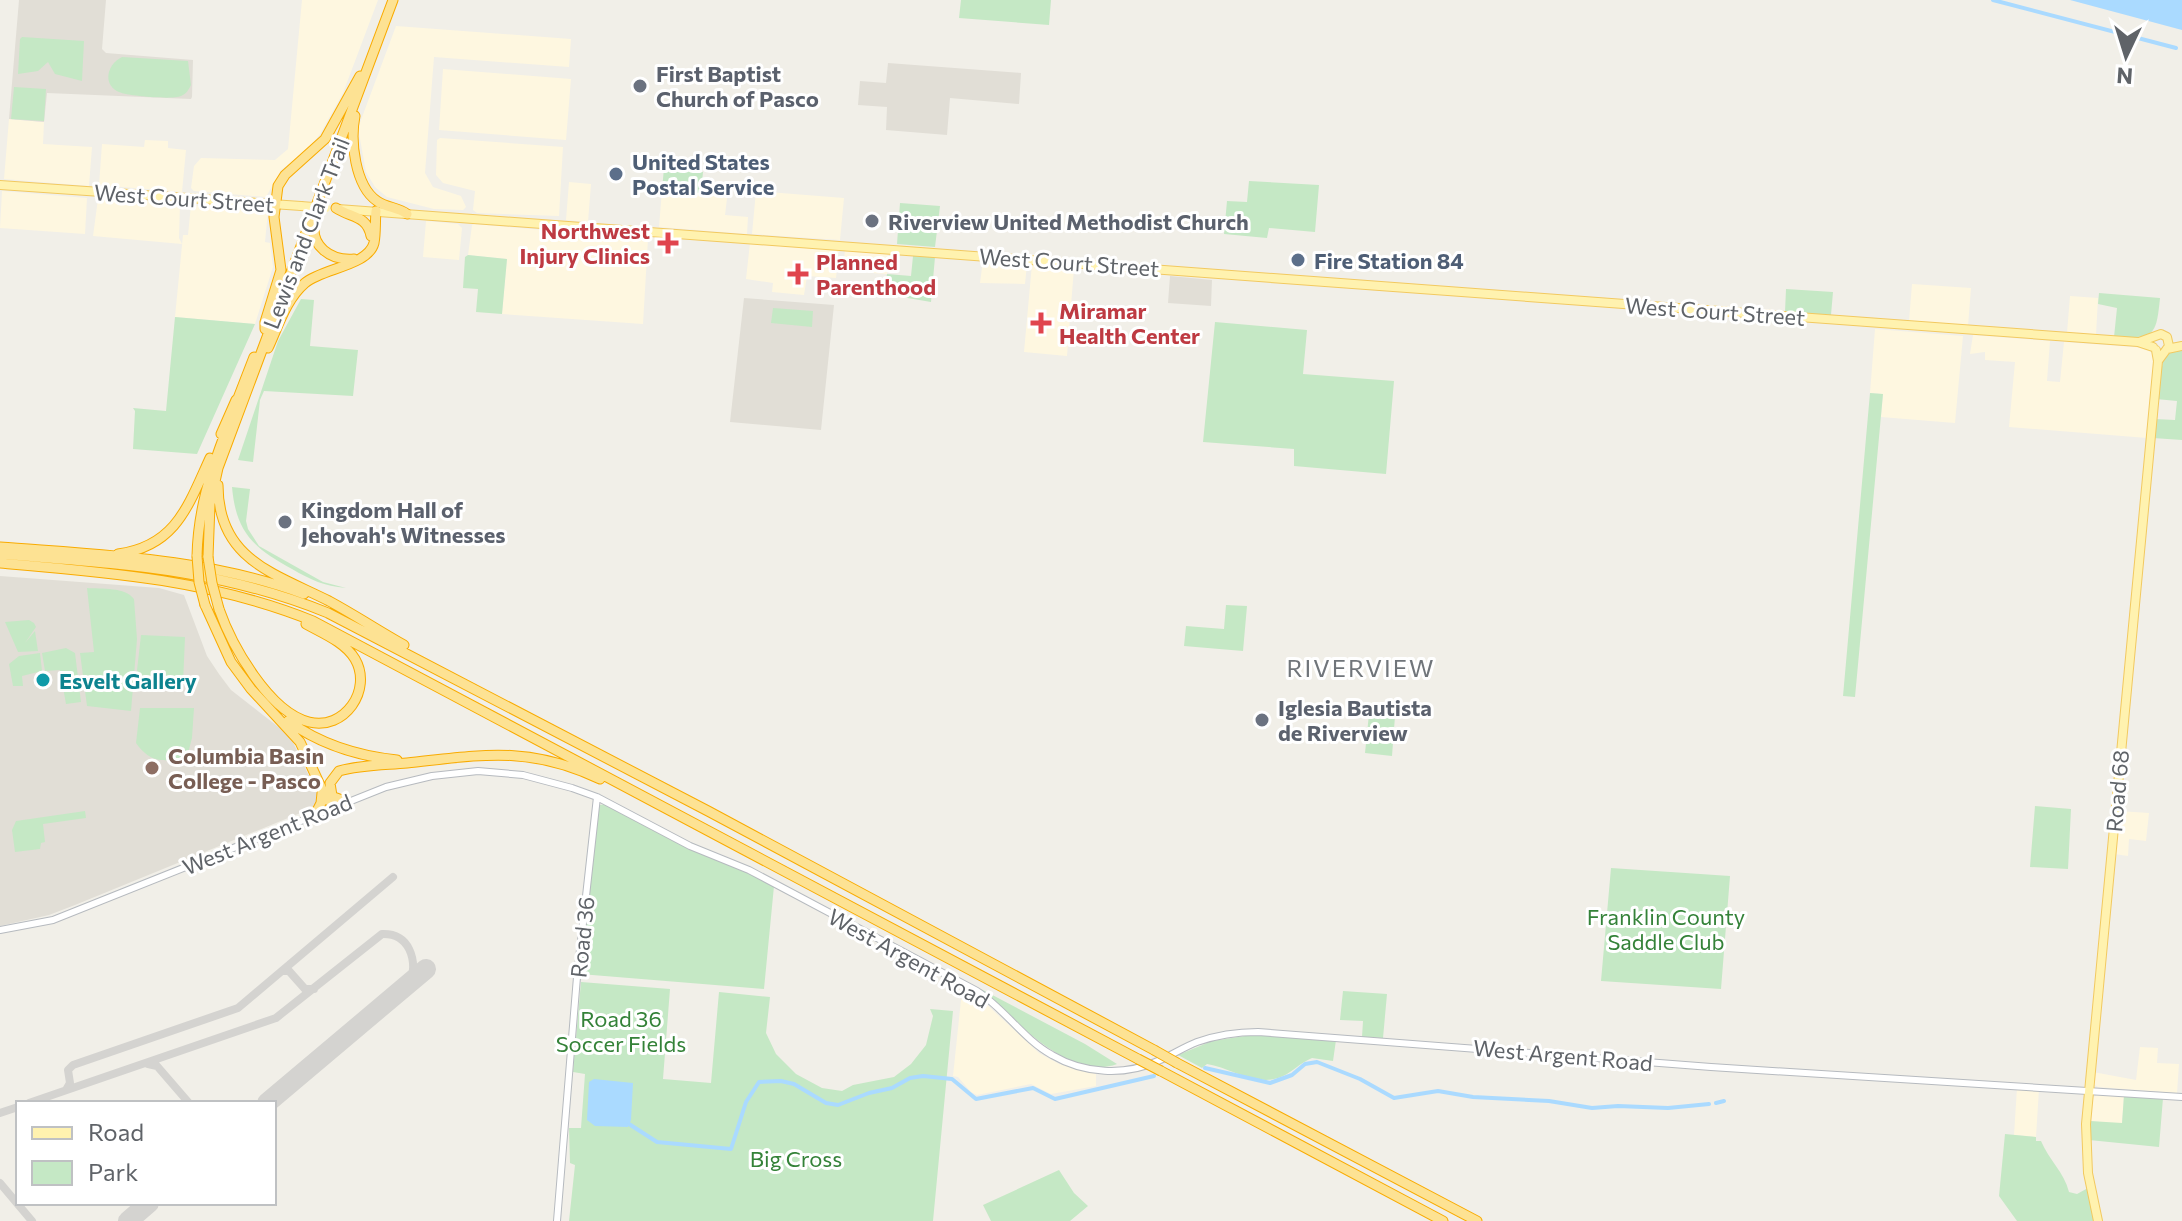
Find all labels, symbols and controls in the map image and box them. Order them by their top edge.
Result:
north arrow [2086,16,2166,96]
place label: First Baptist Church of Pasco [656,60,819,112]
text: N [2115,62,2134,90]
marker: First Baptist Church of Pasco [631,77,649,95]
street label: Lewis and Clark Trail [257,133,355,333]
place label: United States Postal Service [632,148,774,200]
marker: United States Postal Service [607,165,625,183]
street label: West Court Street [93,178,275,218]
place label: Riverview United Methodist Church [888,208,1249,235]
marker: Riverview United Methodist Church [863,212,881,230]
place label: Northwest Injury Clinics [519,217,650,269]
marker: Northwest Injury Clinics [657,232,679,254]
street label: West Court Street [978,242,1160,282]
place label: Fire Station 84 [1314,247,1464,274]
place label: Planned Parenthood [816,248,936,300]
marker: Fire Station 84 [1289,251,1307,269]
marker: Planned Parenthood [787,263,809,285]
street label: West Court Street [1624,291,1806,331]
place label: Miramar Health Center [1059,297,1200,349]
marker: Miramar Health Center [1030,312,1052,334]
place label: Kingdom Hall of Jehovah's Witnesses [301,496,506,548]
marker: Kingdom Hall of Jehovah's Witnesses [276,513,294,531]
district label: RIVERVIEW [1286,653,1436,682]
place label: Esvelt Gallery [59,667,197,694]
marker: Esvelt Gallery [34,671,52,689]
place label: Iglesia Bautista de Riverview [1278,694,1432,746]
marker: Iglesia Bautista de Riverview [1253,711,1271,729]
place label: Columbia Basin College - Pasco [168,742,324,794]
street label: Road 68 [2100,749,2134,833]
marker: Columbia Basin College - Pasco [143,759,161,777]
street label: West Argent Road [178,788,356,880]
street label: Road 36 [564,895,600,979]
street label: West Argent Road [824,903,994,1013]
park label: Franklin County Saddle Club [1587,903,1745,955]
park label: Road 36 Soccer Fields [556,1005,686,1057]
street label: West Argent Road [1472,1034,1654,1076]
legend [16,1101,276,1205]
text: Road [88,1117,144,1146]
park label: Big Cross [750,1145,842,1172]
text: Park [88,1157,138,1186]

